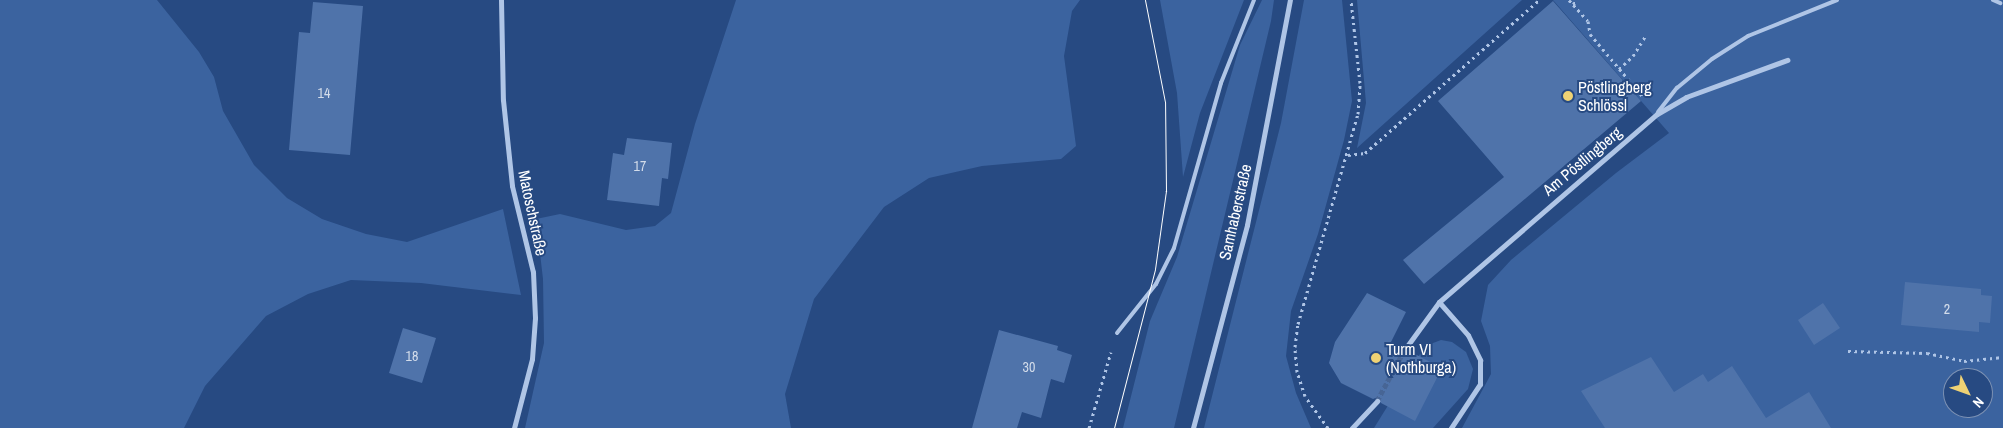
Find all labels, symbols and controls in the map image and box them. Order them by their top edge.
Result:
place label: Pöstlingberg Schlössl [1578,77,1652,115]
house number: 14 [318,85,330,101]
marker: Pöstlingberg Schlössl [1562,90,1574,102]
street label: Am Pöstlingberg [1539,122,1625,200]
house number: 17 [634,158,646,174]
street label: Samhaberstraße [1215,162,1255,262]
street label: Matoschstraße [515,169,551,257]
house number: 2 [1944,301,1950,317]
place label: Turm VI (Nothburga) [1386,339,1456,377]
house number: 18 [406,348,418,364]
marker: Turm VI (Nothburga) [1370,352,1382,364]
house number: 30 [1023,359,1035,375]
north arrow [1943,368,1993,418]
text: N [1969,393,1988,411]

